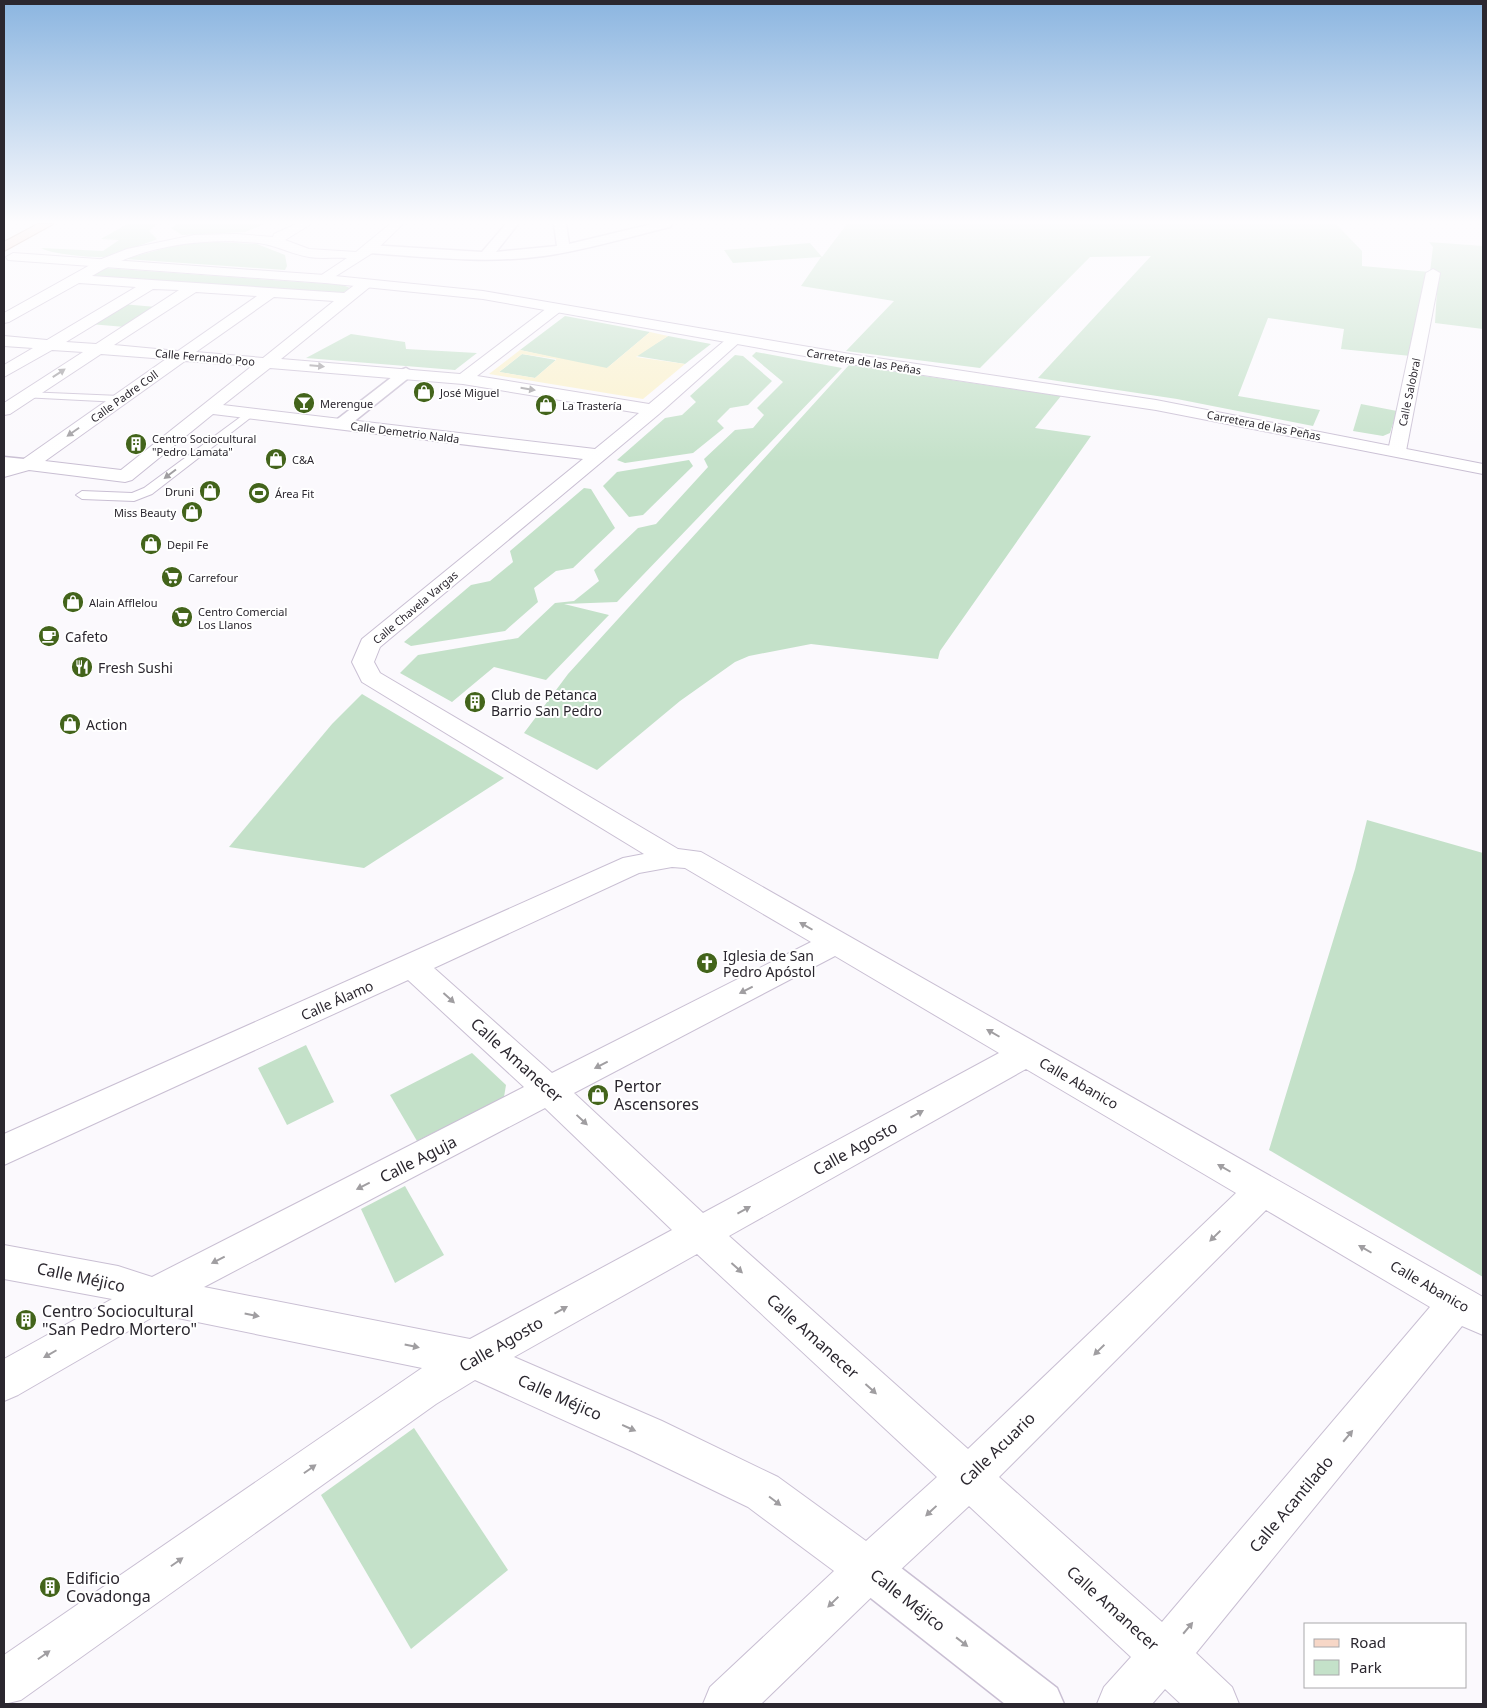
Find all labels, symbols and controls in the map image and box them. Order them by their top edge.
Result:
street label: Calle Fernando Poo [154,345,256,369]
street label: Carretera de las Peñas [806,345,922,377]
street label: Calle Salobral [1394,356,1424,428]
one-way arrow [309,362,325,370]
street label: Calle Padre Coll [87,366,161,426]
one-way arrow [53,369,66,378]
shop icon: José Miguel [412,380,436,404]
place label: José Miguel [439,385,499,400]
one-way arrow [520,385,536,393]
bar icon: Merengue [292,391,316,415]
shop icon: La Trastería [534,393,558,417]
place label: Merengue [320,396,373,411]
place label: La Trastería [562,398,622,413]
street label: Carretera de las Peñas [1206,407,1322,443]
street label: Calle Demetrio Nalda [350,418,460,446]
one-way arrow [67,427,80,437]
place label: Centro Sociocultural "Pedro Lamata" [152,431,256,459]
building icon: Centro Sociocultural "Pedro Lamata" [124,432,148,456]
shop icon: C&A [264,447,288,471]
place label: C&A [292,452,315,467]
one-way arrow [164,469,177,480]
shop icon: Druni [198,479,222,503]
sports icon: Área Fit [247,481,271,505]
place label: Druni [165,484,194,499]
place label: Área Fit [275,486,314,501]
shop icon: Miss Beauty [180,500,204,524]
place label: Miss Beauty [114,505,176,520]
shop icon: Depil Fe [139,532,163,556]
place label: Depil Fe [167,537,208,552]
supermarket icon: Carrefour [160,565,184,589]
street label: Calle Chavela Vargas [369,567,461,647]
place label: Carrefour [188,570,238,585]
shop icon: Alain Afflelou [61,590,85,614]
place label: Alain Afflelou [89,595,157,610]
place label: Centro Comercial Los Llanos [198,604,287,632]
supermarket icon: Centro Comercial Los Llanos [170,605,194,629]
cafe icon: Cafeto [37,624,61,648]
place label: Cafeto [65,627,108,646]
restaurant icon: Fresh Sushi [70,655,94,679]
place label: Fresh Sushi [98,658,173,677]
place label: Club de Petanca Barrio San Pedro [491,685,602,720]
building icon: Club de Petanca Barrio San Pedro [463,690,487,714]
shop icon: Action [58,712,82,736]
place label: Action [86,715,127,734]
one-way arrow [800,922,813,931]
place label: Iglesia de San Pedro Apóstol [723,946,815,981]
church icon: Iglesia de San Pedro Apóstol [695,951,719,975]
street label: Calle Álamo [298,976,376,1024]
one-way arrow [738,986,753,994]
one-way arrow [442,993,455,1004]
street label: Calle Amanecer [466,1013,568,1108]
one-way arrow [986,1029,1000,1038]
street label: Calle Abanico [1036,1053,1122,1113]
one-way arrow [594,1061,609,1069]
place label: Pertor Ascensores [614,1075,699,1115]
shop icon: Pertor Ascensores [586,1083,610,1107]
one-way arrow [910,1110,924,1119]
one-way arrow [575,1114,587,1126]
street label: Calle Agosto [809,1116,901,1180]
street label: Calle Aguja [376,1130,460,1188]
one-way arrow [1218,1163,1231,1172]
one-way arrow [356,1182,370,1190]
one-way arrow [737,1206,752,1214]
one-way arrow [1209,1230,1221,1242]
one-way arrow [1359,1244,1372,1253]
one-way arrow [211,1256,225,1264]
street label: Calle Abanico [1387,1256,1473,1316]
street label: Calle Méjico [35,1257,127,1297]
one-way arrow [731,1262,743,1274]
street label: Calle Amanecer [762,1289,864,1384]
place label: Centro Sociocultural "San Pedro Mortero" [42,1300,197,1340]
one-way arrow [554,1306,569,1314]
building icon: Centro Sociocultural "San Pedro Mortero" [14,1308,38,1332]
one-way arrow [245,1311,260,1319]
street label: Calle Agosto [455,1311,547,1377]
one-way arrow [404,1343,420,1351]
one-way arrow [1093,1344,1105,1356]
one-way arrow [42,1350,57,1358]
street label: Calle Méjico [515,1369,605,1425]
one-way arrow [864,1383,876,1395]
street label: Calle Acuario [954,1407,1040,1491]
one-way arrow [622,1424,636,1432]
one-way arrow [1342,1429,1353,1442]
street label: Calle Acantilado [1244,1451,1338,1557]
one-way arrow [303,1464,317,1474]
one-way arrow [768,1495,781,1506]
one-way arrow [925,1505,938,1516]
one-way arrow [170,1557,184,1567]
street label: Calle Amanecer [1062,1561,1164,1656]
street label: Calle Méjico [866,1564,950,1636]
place label: Edificio Covadonga [66,1567,151,1607]
building icon: Edificio Covadonga [38,1575,62,1599]
one-way arrow [827,1596,839,1608]
one-way arrow [1182,1622,1193,1635]
legend [1304,1623,1467,1688]
text: Road [1350,1632,1386,1652]
one-way arrow [955,1636,968,1647]
one-way arrow [37,1650,51,1660]
text: Park [1350,1657,1382,1677]

